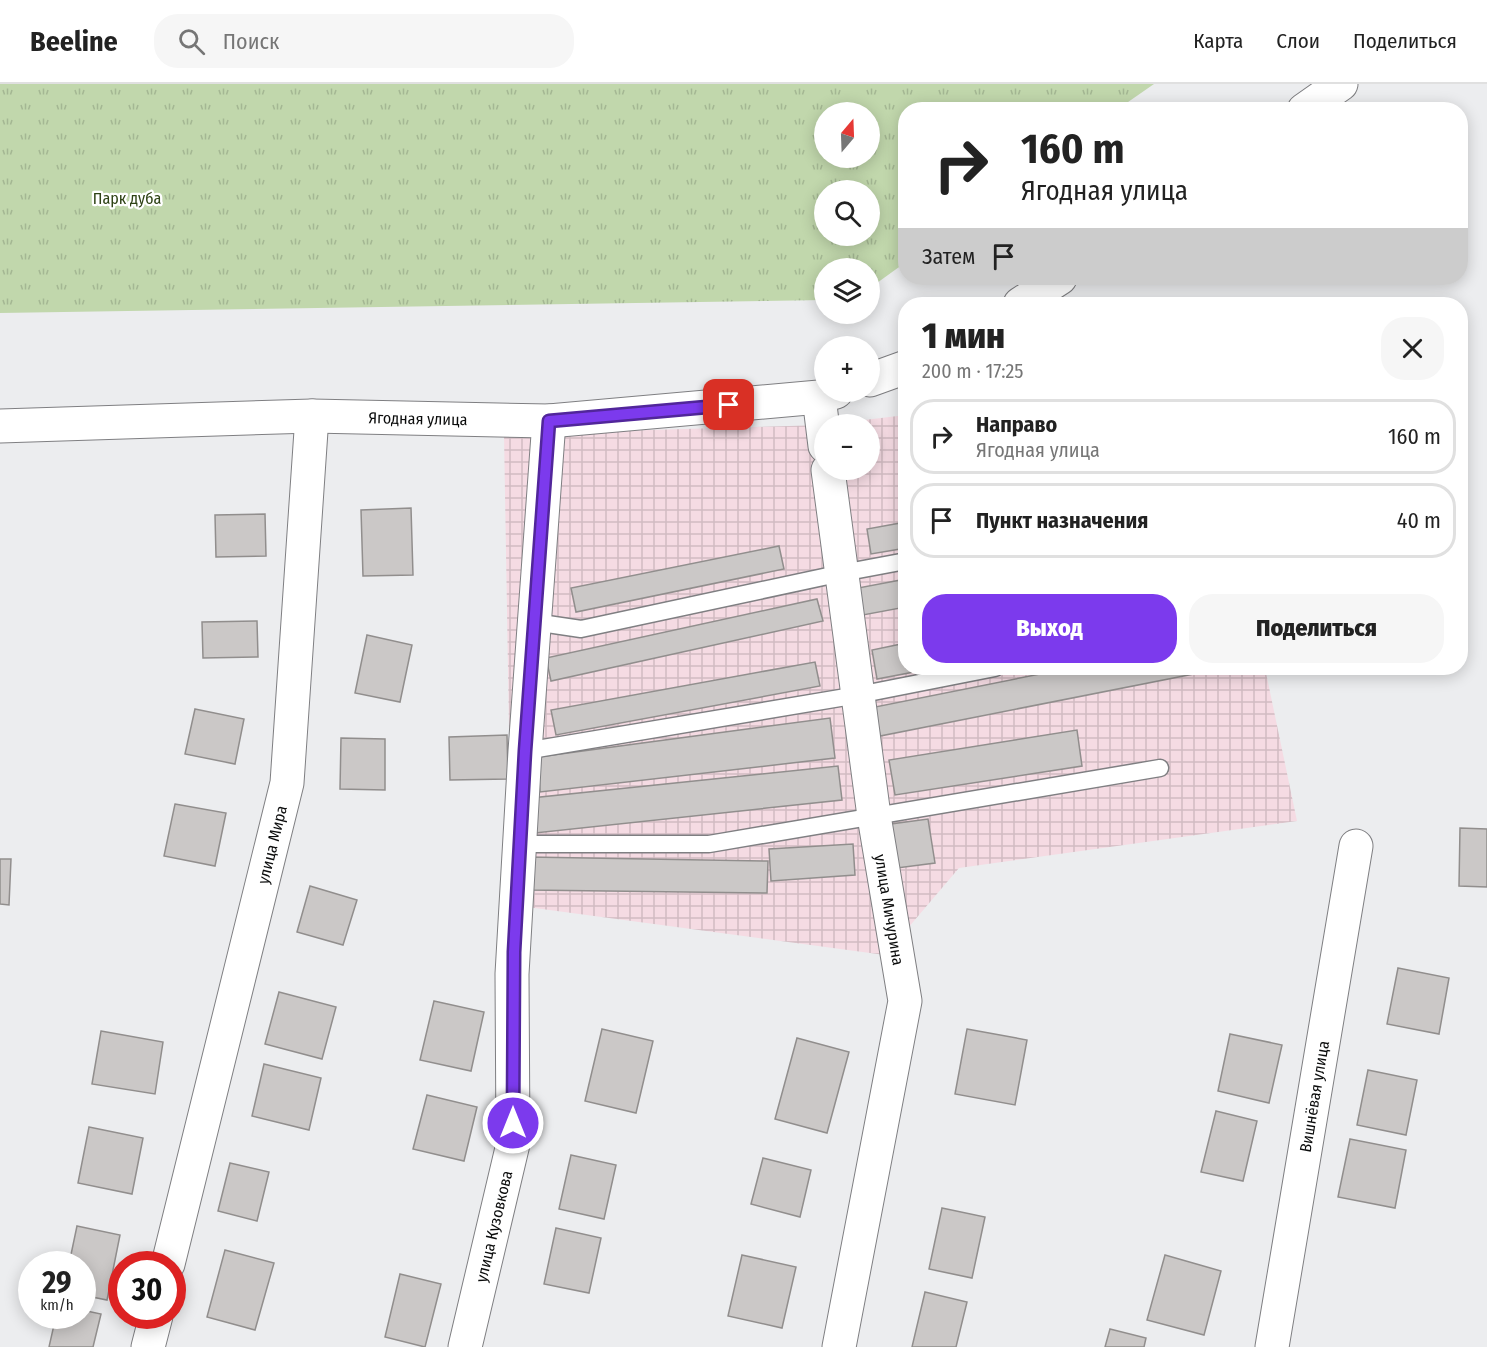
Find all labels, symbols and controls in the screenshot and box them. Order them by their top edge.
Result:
search box [154,14,574,68]
text: Beeline [30,25,118,58]
icon: search [175,25,208,58]
text: Поиск [223,28,279,55]
text: Карта [1193,28,1243,54]
text: Слои [1276,28,1320,54]
text: Поделиться [1353,28,1457,54]
north arrow [814,102,880,168]
map controls [814,102,880,480]
text: 160 m [1021,124,1124,174]
icon: right [922,126,1000,204]
text: Ягодная улица [1021,175,1188,207]
button: search [814,180,880,246]
park label: Парк дуба [93,189,161,208]
icon: arrive [987,240,1020,273]
text: Затем [922,243,975,270]
button: layers [814,258,880,324]
text: 1 мин [922,314,1005,358]
button: close [1381,317,1444,380]
button: + [814,336,880,402]
text: 200 m · 17:25 [922,359,1024,383]
pin [703,379,754,430]
icon: arrive [712,388,745,421]
street label: Ягодная улица [368,408,468,429]
text: Направо [976,411,1057,438]
button: − [814,414,880,480]
icon: right [925,420,958,453]
text: 160 m [1388,423,1441,450]
text: Ягодная улица [976,438,1100,462]
icon: arrive [925,504,958,537]
text: Пункт назначения [976,507,1148,534]
text: 40 m [1397,507,1441,534]
button: Выход [922,594,1177,663]
button: Поделиться [1189,594,1444,663]
street label: улица Мира [253,803,291,886]
street label: улица Мичурина [871,853,908,967]
street label: Вишнёвая улица [1295,1039,1333,1154]
position arrow [481,1091,545,1155]
street label: улица Кузовкова [471,1168,516,1284]
speed limit sign: 30 [108,1251,186,1329]
text: 29 [42,1265,72,1301]
text: km/h [40,1296,74,1314]

